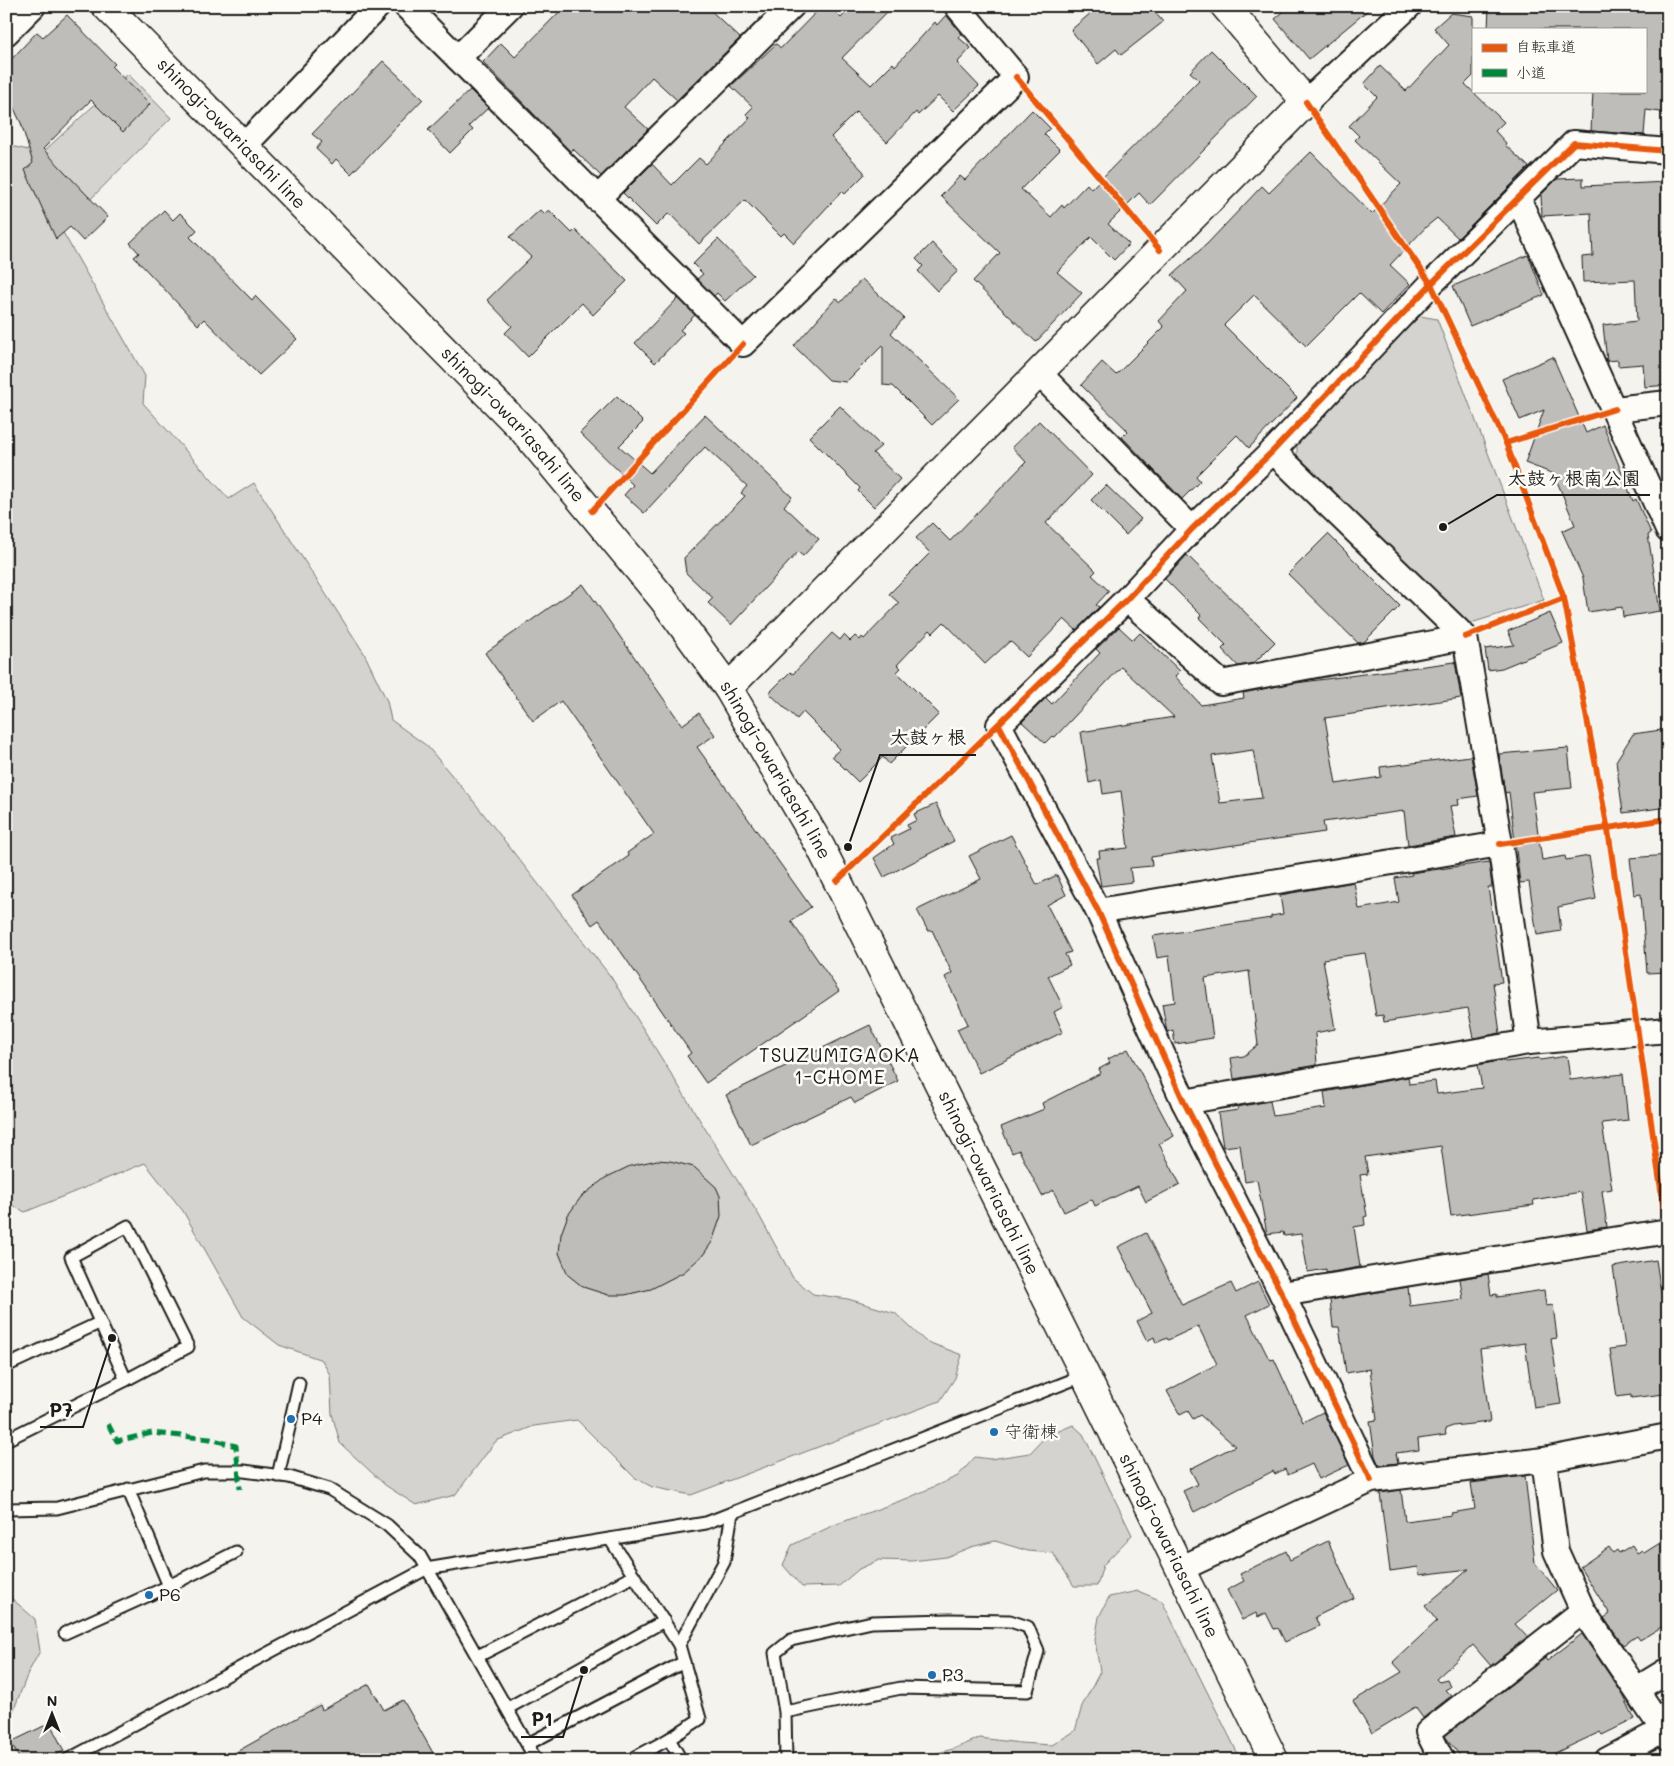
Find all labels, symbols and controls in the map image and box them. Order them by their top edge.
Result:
legend [1472,28,1646,92]
text: 自転車道 [1516,36,1576,56]
street label: shinogi-owariasahi line [153,52,312,214]
text: 小道 [1516,62,1546,82]
street label: shinogi-owariasahi line [437,341,591,507]
callout: 太鼓ヶ根南公園 [1497,461,1650,495]
text: 太鼓ヶ根南公園 [1507,465,1641,490]
street label: shinogi-owariasahi line [715,675,838,863]
callout: 太鼓ヶ根 [880,721,976,755]
text: 太鼓ヶ根 [890,724,966,749]
district label: TSUZUMIGAOKA 1-CHOME [759,1042,921,1089]
street label: shinogi-owariasahi line [933,1086,1046,1279]
callout: P7 [40,1393,83,1427]
text: P7 [49,1397,73,1422]
place label: P4 [301,1406,323,1430]
marker: P4 [285,1413,297,1425]
place label: 守衛棟 [1004,1419,1058,1443]
marker: 守衛棟 [988,1426,1000,1438]
street label: shinogi-owariasahi line [1114,1449,1225,1642]
place label: P6 [159,1582,181,1606]
marker: P6 [143,1589,155,1601]
place label: P3 [942,1662,964,1686]
marker: P3 [926,1669,938,1681]
north arrow [28,1688,78,1738]
text: N [47,1691,57,1710]
callout: P1 [521,1703,563,1737]
text: P1 [531,1706,553,1731]

